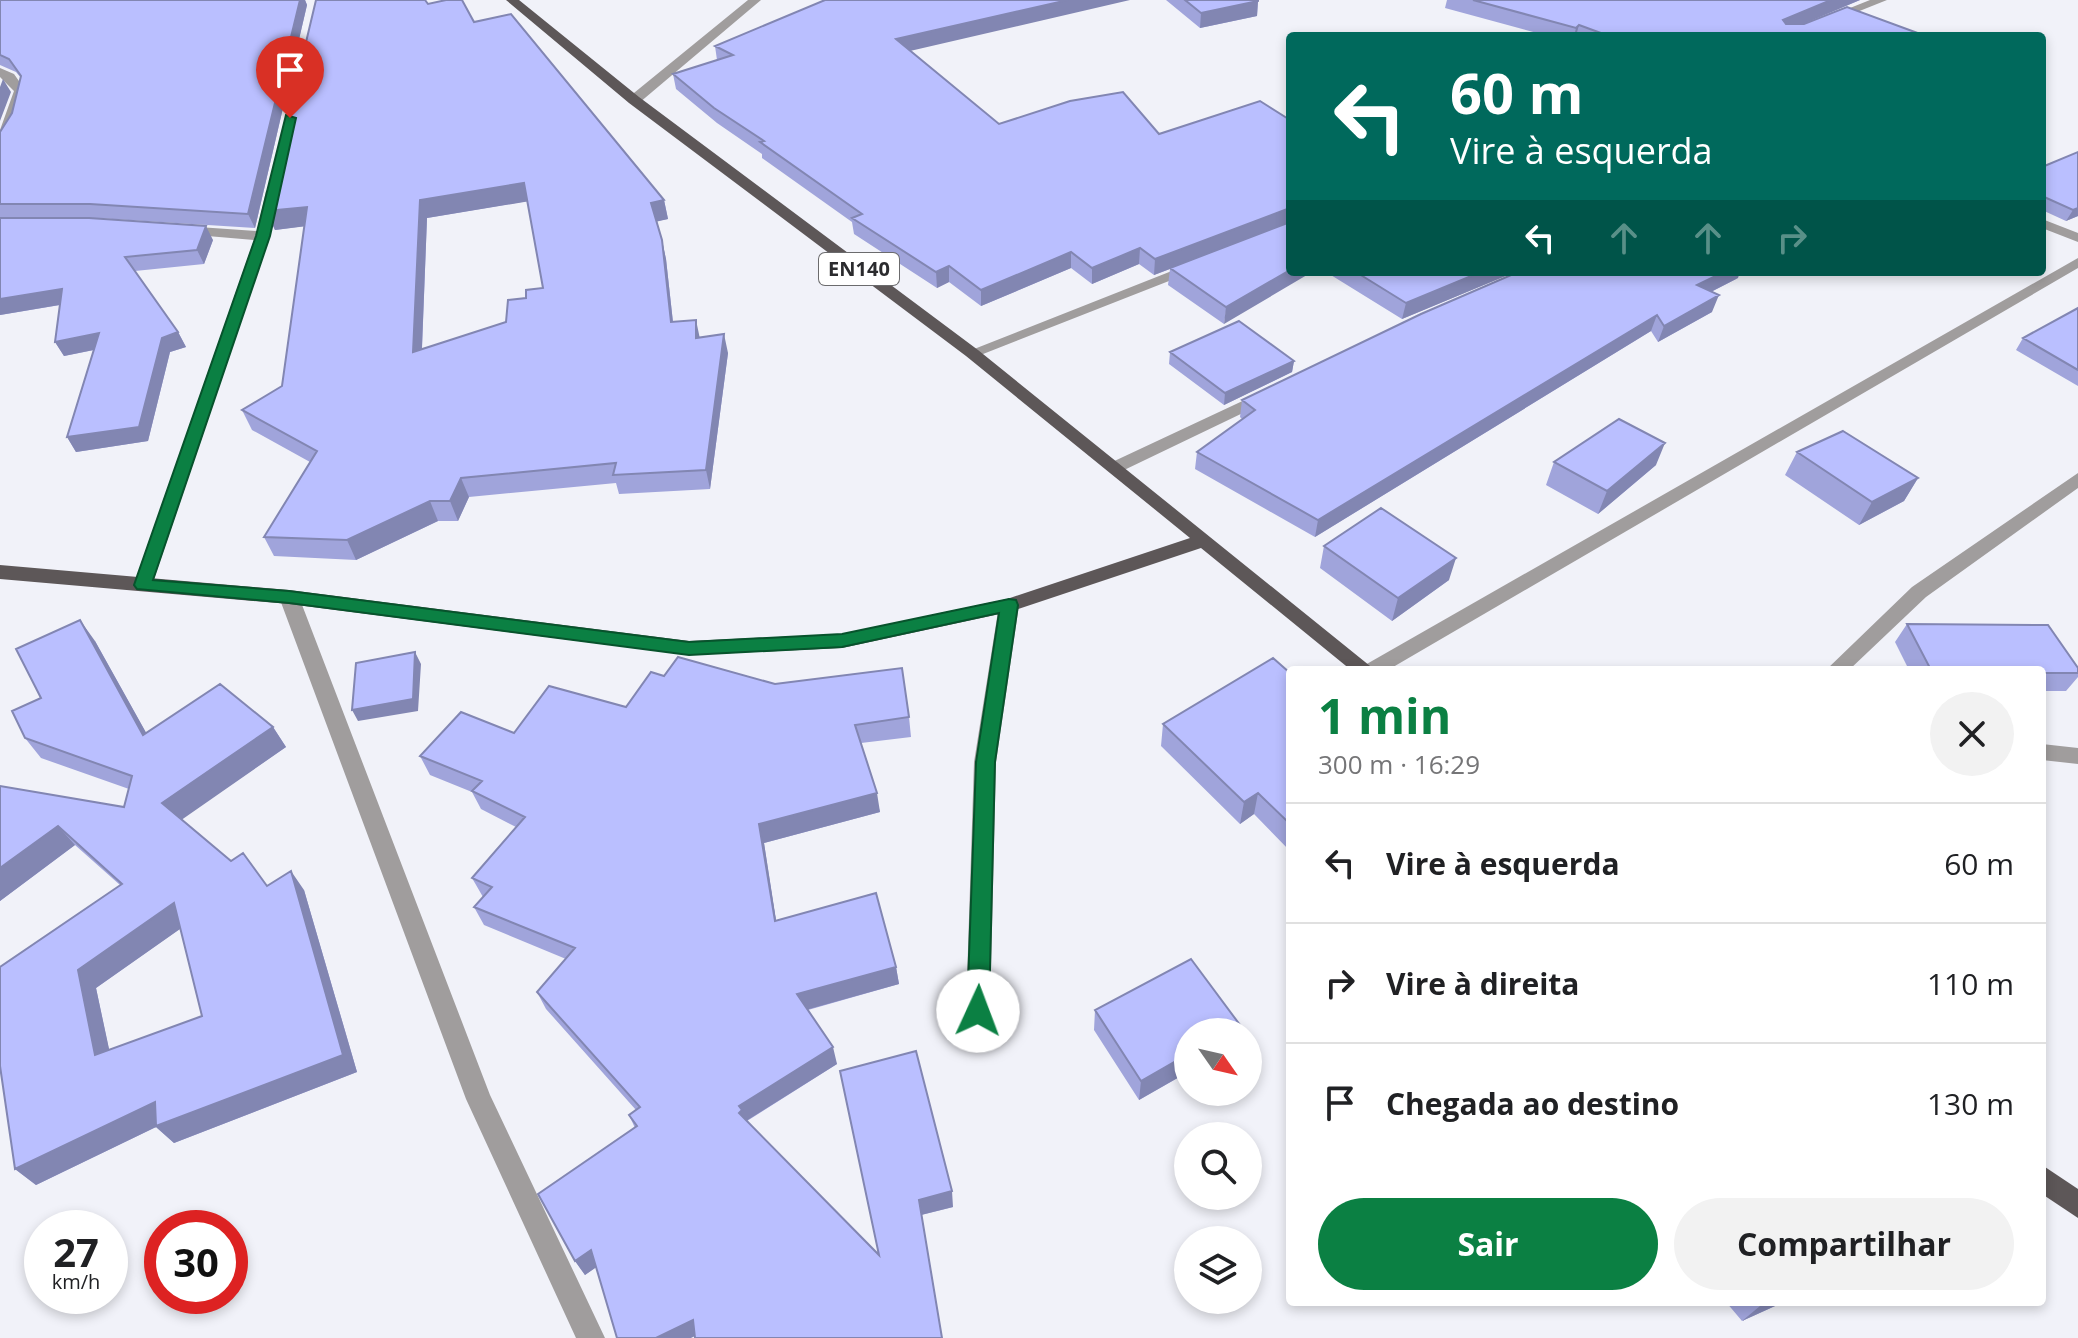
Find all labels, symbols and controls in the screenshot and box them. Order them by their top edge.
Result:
pin [256,36,324,118]
icon: arrive [268,48,312,92]
text: 60 m [1450,54,1584,130]
icon: left [1318,64,1422,168]
text: Vire à esquerda [1450,126,1713,175]
icon: left [1518,216,1562,260]
icon: ahead [1602,216,1646,260]
icon: ahead [1686,216,1730,260]
icon: right [1770,216,1814,260]
road number: EN140 [819,253,899,285]
text: 1 min [1318,683,1451,748]
button: close [1930,692,2014,776]
text: 300 m · 16:29 [1318,746,1480,782]
icon: left [1318,841,1362,885]
text: Vire à esquerda [1386,843,1620,884]
text: 60 m [1944,843,2014,884]
icon: right [1318,961,1362,1005]
text: Vire à direita [1386,963,1580,1004]
text: 110 m [1927,963,2014,1004]
position arrow [936,969,1020,1053]
north arrow [1174,1018,1262,1106]
map controls [1174,1018,1262,1314]
icon: arrive [1318,1081,1362,1125]
text: Chegada ao destino [1386,1083,1679,1124]
text: 130 m [1927,1083,2014,1124]
button: search [1174,1122,1262,1210]
button: Sair [1318,1198,1658,1290]
button: Compartilhar [1674,1198,2014,1290]
speed limit sign: 30 [144,1210,248,1314]
text: 27 [53,1224,99,1279]
button: layers [1174,1226,1262,1314]
text: km/h [52,1268,100,1295]

